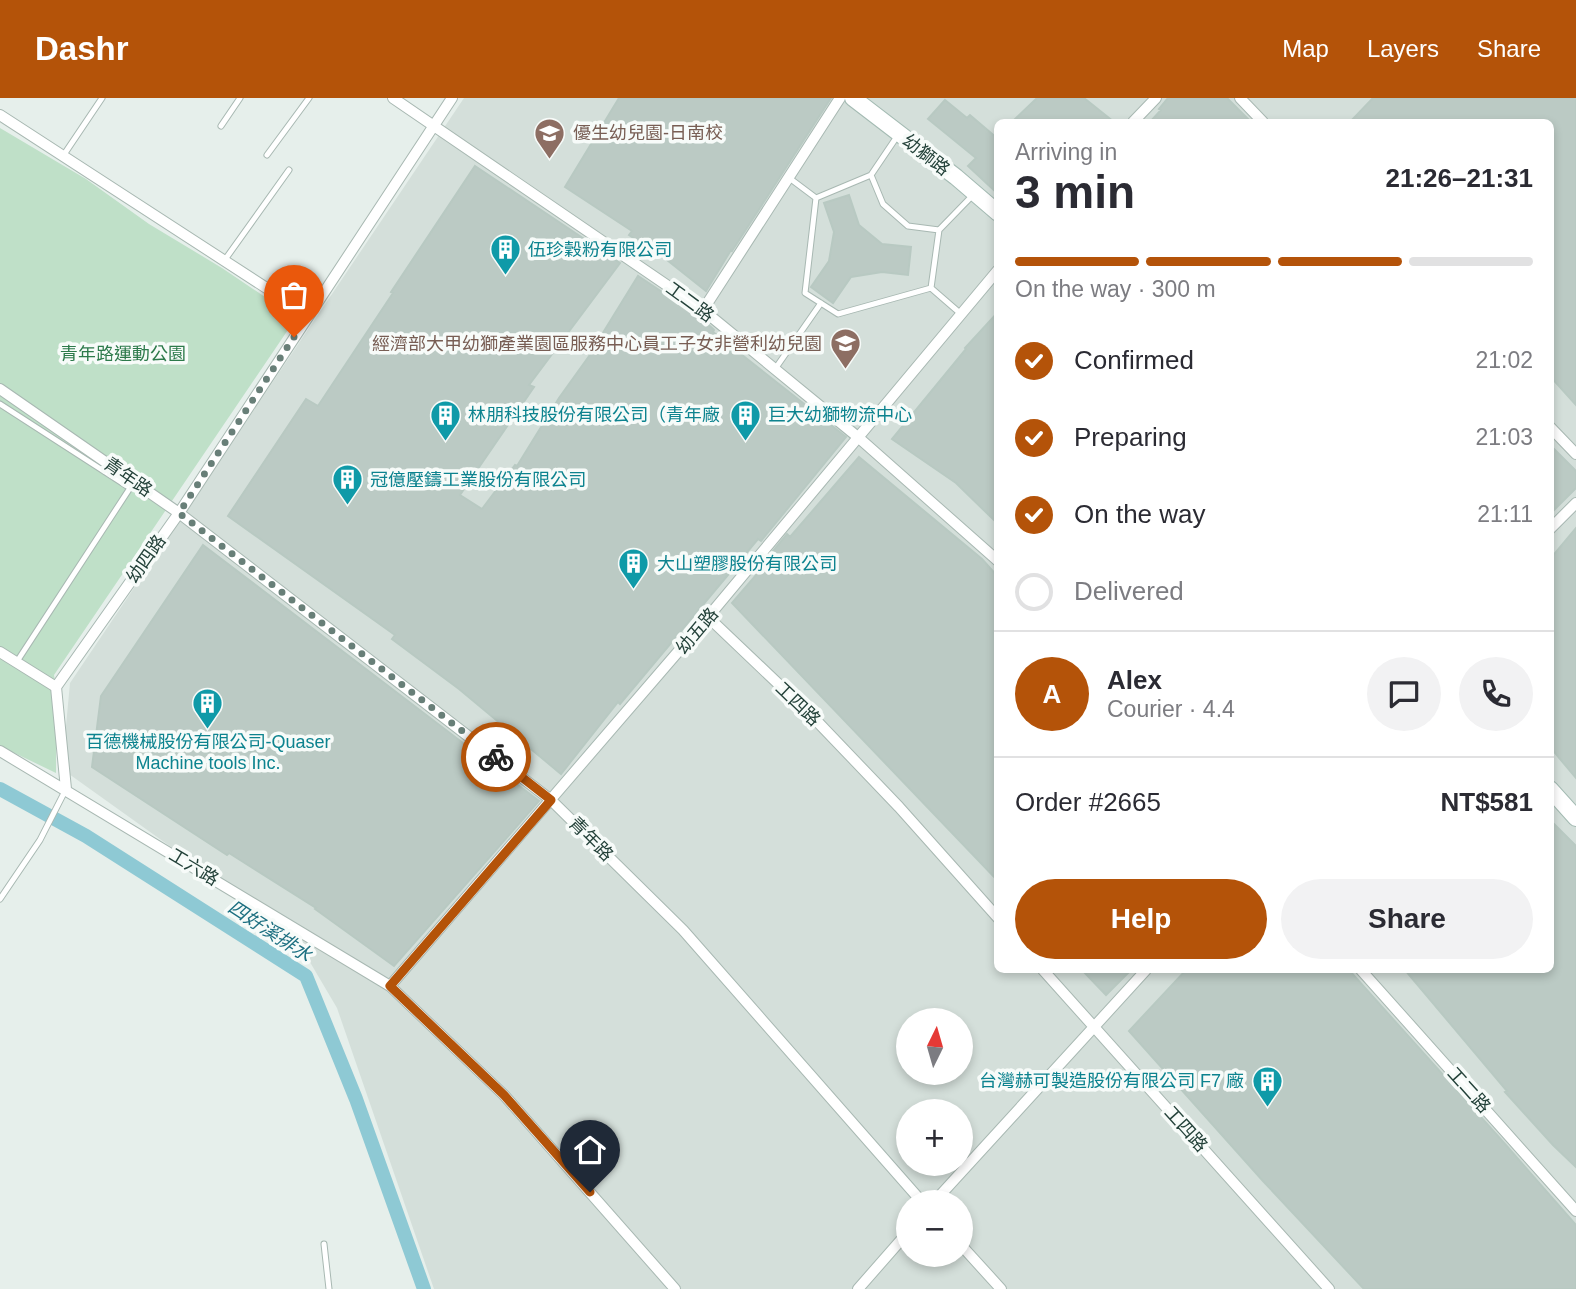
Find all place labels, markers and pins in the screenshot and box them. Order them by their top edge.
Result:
school or university icon: 優生幼兒園-日南校 [533,116,567,160]
place label: 優生幼兒園-日南校 [573,123,723,143]
building icon: 伍珍穀粉有限公司 [488,233,522,277]
place label: 伍珍穀粉有限公司 [528,240,672,260]
pin [264,265,324,337]
school or university icon: 經濟部大甲幼獅產業園區服務中心員工子女非營利幼兒園 [828,327,862,371]
place label: 經濟部大甲幼獅產業園區服務中心員工子女非營利幼兒園 [372,334,822,354]
building icon: 林朋科技股份有限公司（青年廠 [428,398,462,442]
building icon: 巨大幼獅物流中心 [728,398,762,442]
place label: 林朋科技股份有限公司（青年廠 [468,405,720,425]
place label: 巨大幼獅物流中心 [768,405,912,425]
building icon: 冠億壓鑄工業股份有限公司 [330,463,364,507]
place label: 冠億壓鑄工業股份有限公司 [370,470,586,490]
building icon: 大山塑膠股份有限公司 [617,547,651,591]
place label: 大山塑膠股份有限公司 [657,554,837,574]
building icon: 百德機械股份有限公司-Quaser Machine tools Inc. [191,687,225,731]
place label: 百德機械股份有限公司-Quaser Machine tools Inc. [85,732,331,773]
building icon: 台灣赫可製造股份有限公司 F7 廠 [1250,1064,1284,1108]
place label: 台灣赫可製造股份有限公司 F7 廠 [979,1071,1244,1091]
pin [560,1120,620,1192]

